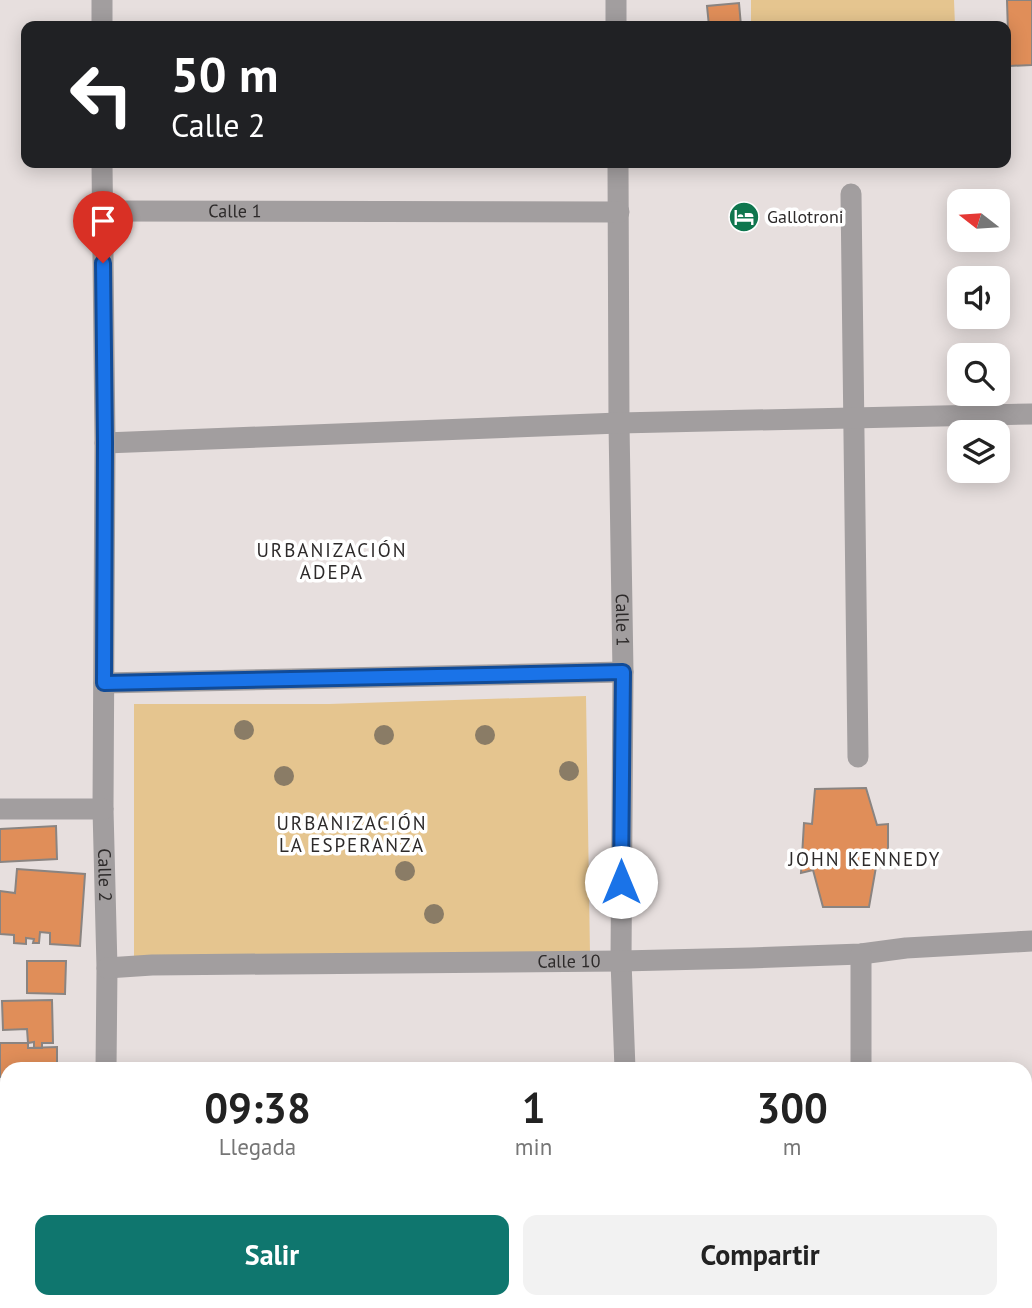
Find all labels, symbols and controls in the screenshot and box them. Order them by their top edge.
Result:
text: 50 m [171,42,278,106]
icon: left [56,49,147,140]
text: Calle 2 [171,104,266,146]
north arrow [947,189,1010,252]
map controls [947,189,1010,483]
pin [73,191,133,263]
street label: Calle 1 [208,199,262,222]
hotel icon: Gallotroni [727,200,761,234]
icon: arrive [84,202,122,240]
place label: Gallotroni [767,205,844,228]
button: sound [947,266,1010,329]
button: search [947,343,1010,406]
button: layers [947,420,1010,483]
district label: URBANIZACIÓN ADEPA [256,538,408,584]
street label: Calle 1 [611,593,635,647]
district label: URBANIZACIÓN LA ESPERANZA [276,811,428,857]
position arrow [584,845,658,919]
district label: JOHN KENNEDY [788,847,941,871]
street label: Calle 2 [93,848,117,902]
street label: Calle 10 [537,949,601,973]
text: 09:38 [204,1080,311,1135]
text: 1 [522,1080,545,1135]
text: 300 [756,1080,828,1135]
text: Llegada [219,1132,296,1161]
text: min [515,1132,552,1161]
text: m [783,1132,801,1161]
button: Salir [35,1215,509,1295]
button: Compartir [523,1215,997,1295]

